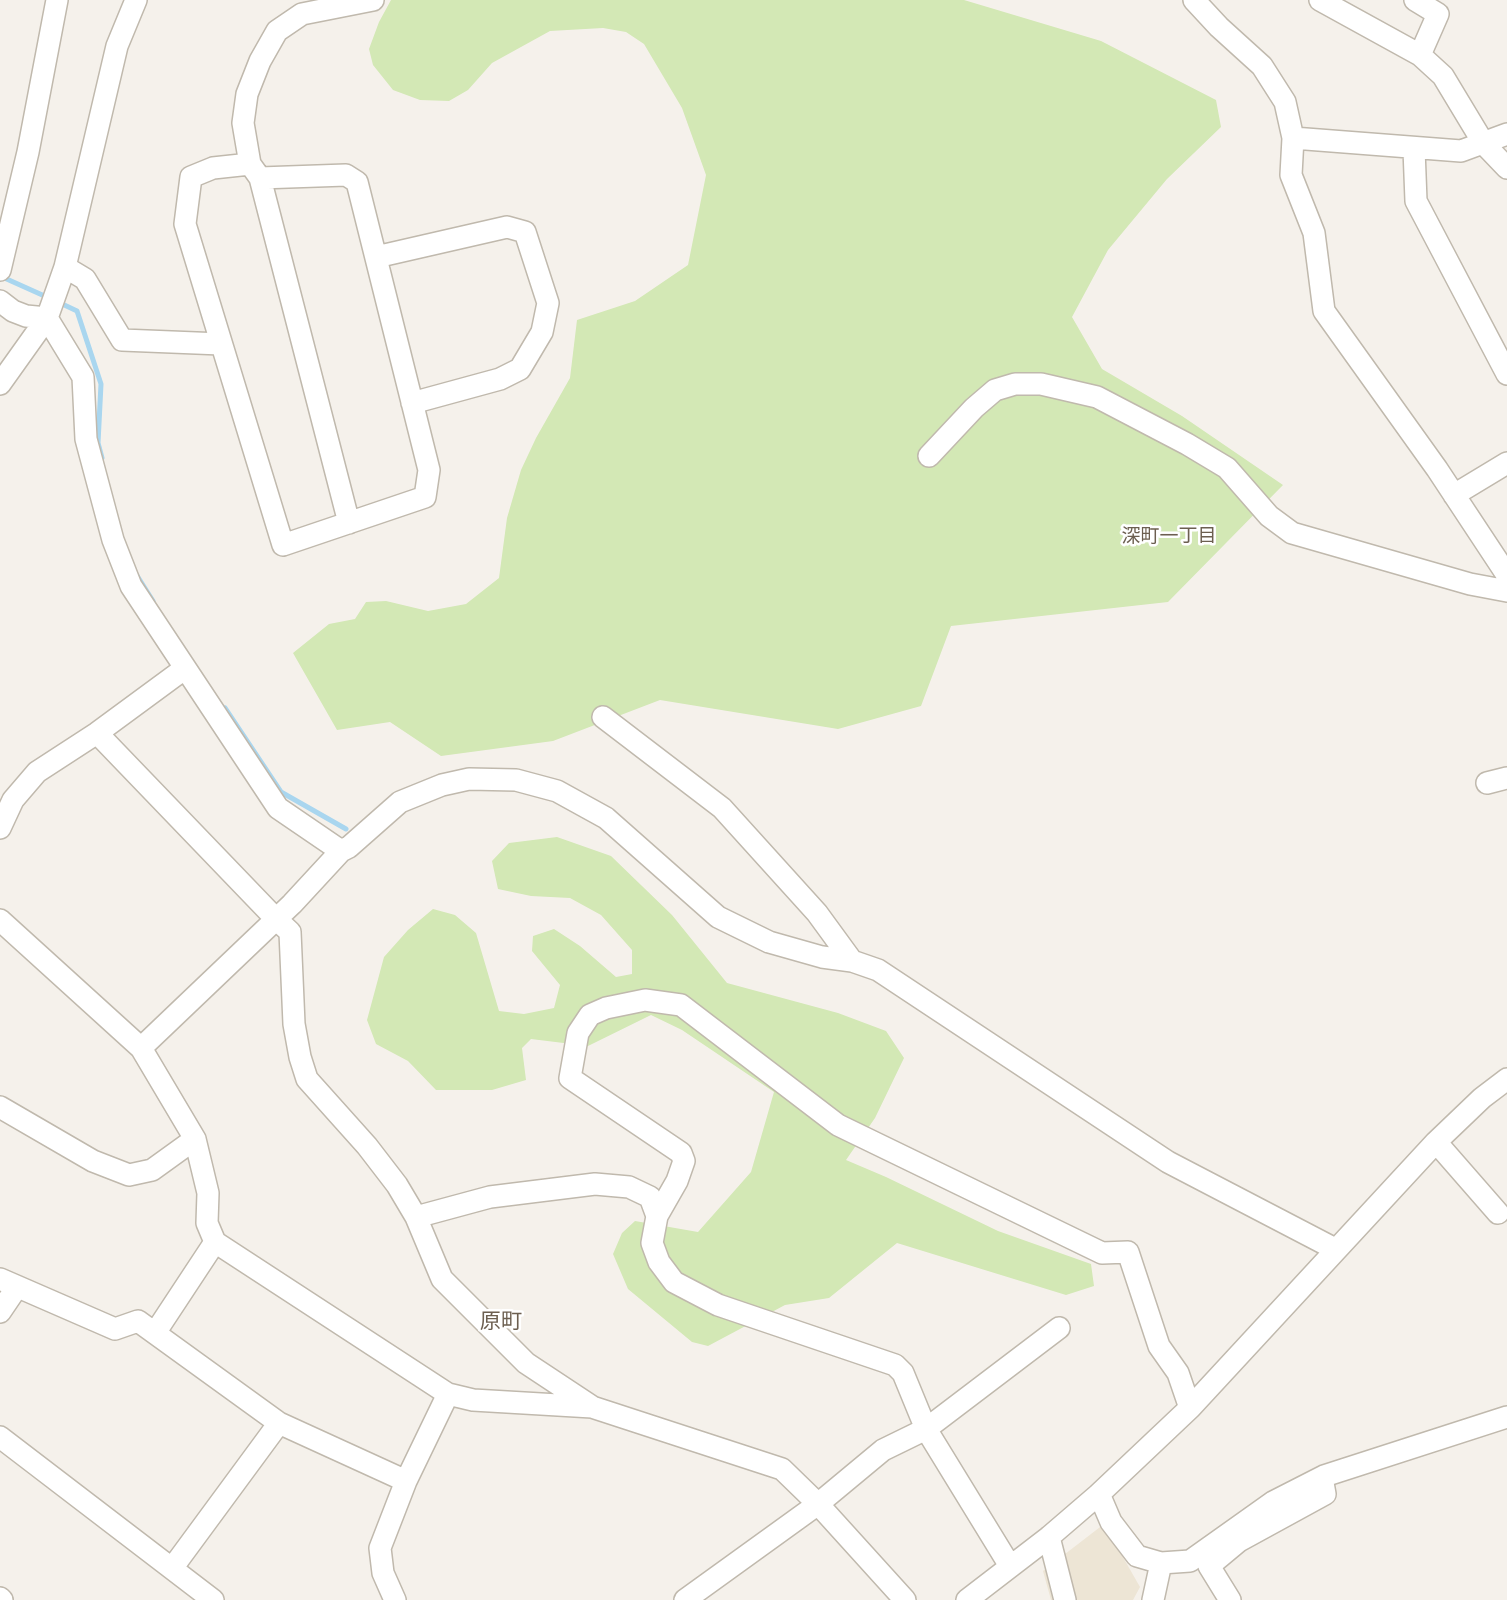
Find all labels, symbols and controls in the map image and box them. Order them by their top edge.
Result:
district label: 深町一丁目 [1122,527,1216,549]
district label: 原町 [480,1310,522,1336]

